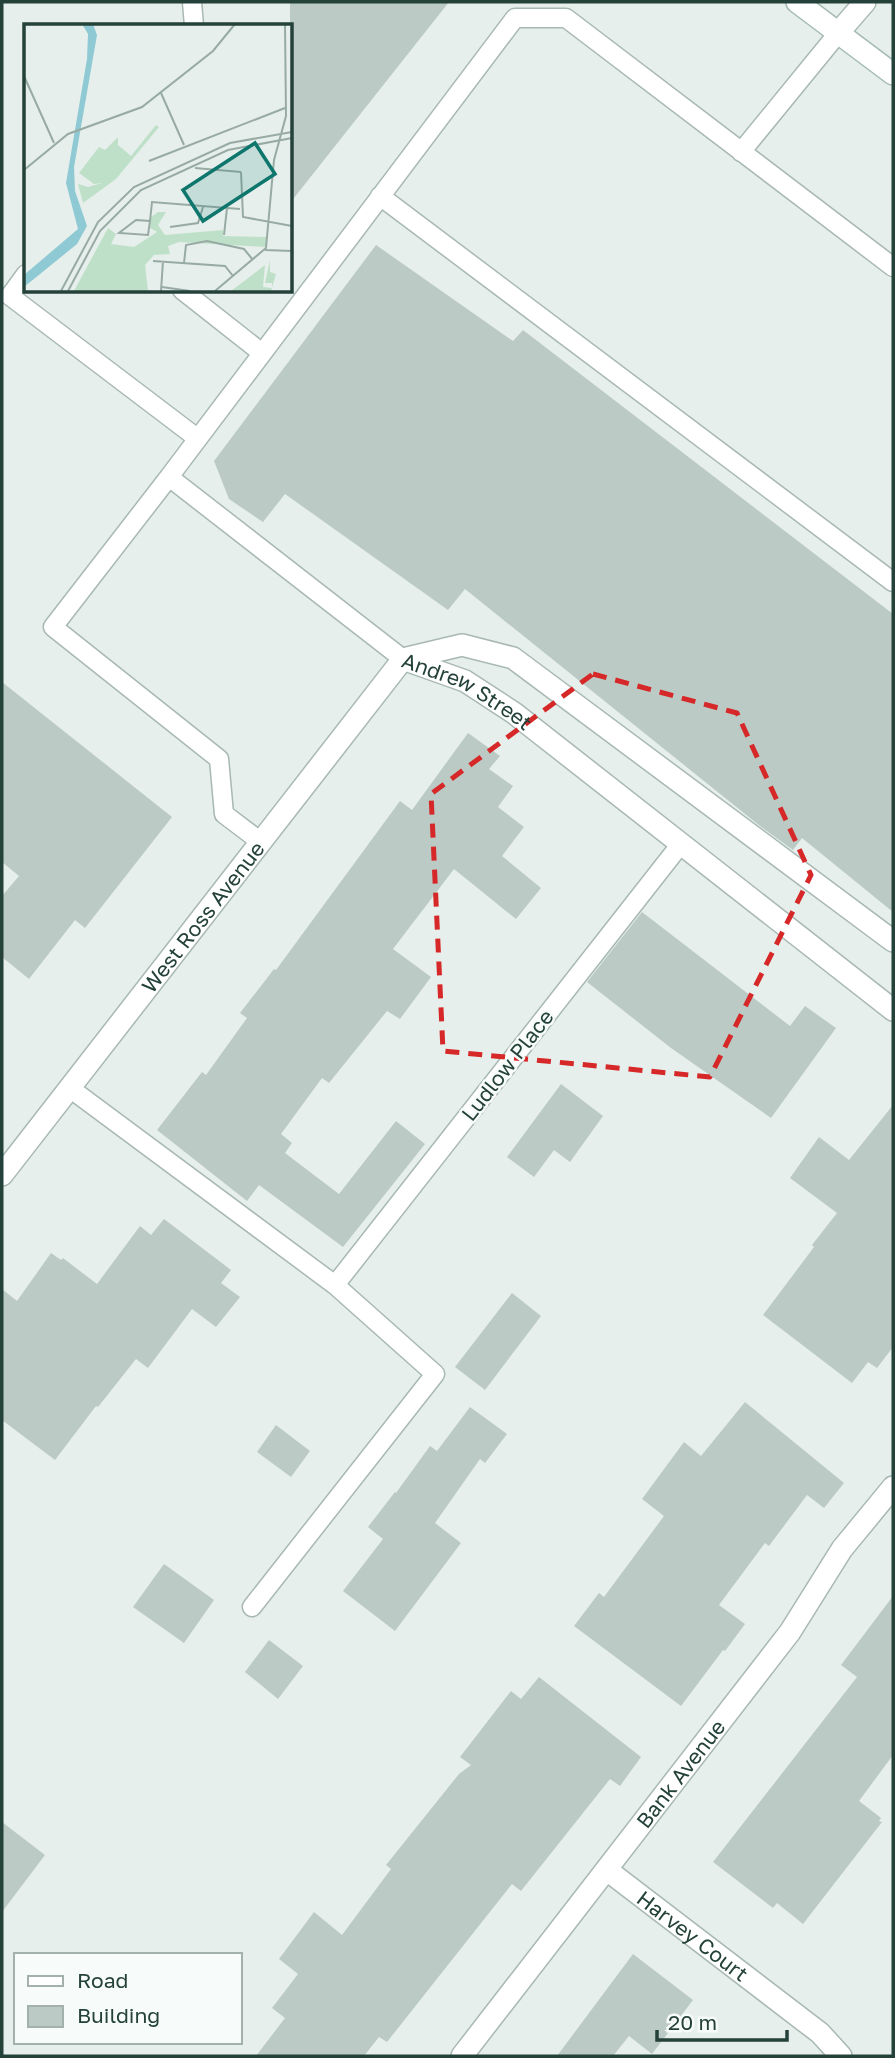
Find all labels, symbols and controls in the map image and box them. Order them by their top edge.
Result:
inset map [24,24,292,292]
street label: Andrew Street [398,647,538,735]
street label: West Ross Avenue [136,836,270,998]
street label: Ludlow Place [455,1004,559,1126]
street label: Bank Avenue [630,1714,731,1833]
street label: Harvey Court [632,1885,754,1987]
legend [14,1953,242,2044]
text: Road [77,1967,128,1993]
scale bar [657,1998,786,2042]
text: Building [77,2002,160,2028]
text: 20 m [668,2009,717,2035]

